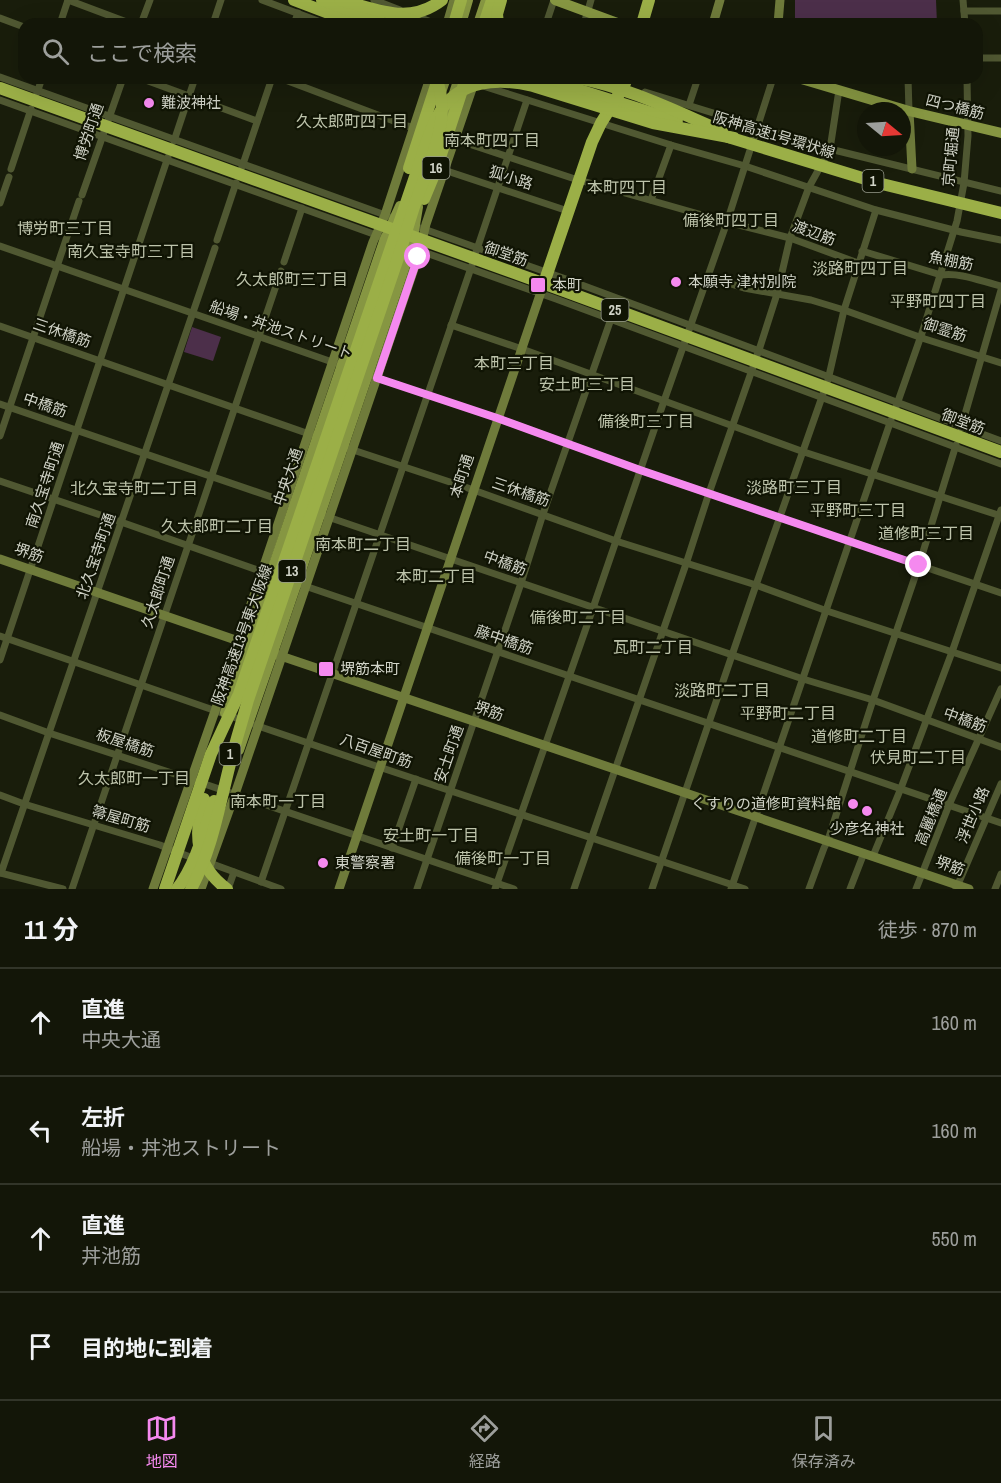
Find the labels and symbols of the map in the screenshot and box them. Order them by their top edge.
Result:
street label: 四つ橋筋 [923,89,987,124]
place label: 難波神社 [161,92,221,113]
marker: 難波神社 [142,96,156,110]
street label: 博労町通 [69,100,108,164]
north arrow [857,102,911,156]
street label: 阪神高速1号環状線 [710,106,838,163]
district label: 久太郎町四丁目 [296,110,408,132]
street label: 京町堀通 [937,126,964,188]
district label: 南本町四丁目 [444,129,540,151]
road number: 16 [422,157,450,179]
street label: 狐小路 [487,161,536,194]
road number: 1 [862,170,884,192]
district label: 本町四丁目 [587,176,667,198]
district label: 備後町四丁目 [683,209,779,231]
street label: 渡辺筋 [789,215,839,250]
district label: 博労町三丁目 [17,217,113,239]
street label: 御堂筋 [481,236,531,271]
district label: 南久宝寺町三丁目 [67,240,195,262]
route start [404,243,430,269]
street label: 魚棚筋 [927,246,975,275]
district label: 淡路町四丁目 [812,257,908,279]
district label: 久太郎町三丁目 [236,268,348,290]
place label: 本願寺 津村別院 [688,271,796,292]
place label: 本町 [552,274,582,295]
marker: 本願寺 津村別院 [669,275,683,289]
marker: 本町 [529,276,547,294]
district label: 平野町四丁目 [890,290,986,312]
street label: 船場・丼池ストリート [207,295,356,364]
road number: 25 [602,299,628,321]
street label: 三休橋筋 [30,313,94,352]
street label: 御霊筋 [921,313,970,346]
district label: 本町三丁目 [474,352,554,374]
district label: 安土町三丁目 [539,373,635,395]
street label: 中橋筋 [20,387,70,422]
street label: 御堂筋 [938,404,988,439]
district label: 備後町三丁目 [598,410,694,432]
street label: 南久宝寺町通 [21,439,68,531]
street label: 中央大通 [268,445,307,509]
street label: 本町通 [445,451,478,500]
street label: 三休橋筋 [489,472,553,511]
district label: 淡路町三丁目 [746,476,842,498]
district label: 北久宝寺町二丁目 [70,477,198,499]
district label: 平野町三丁目 [810,499,906,521]
street label: 北久宝寺町通 [71,510,120,602]
district label: 久太郎町二丁目 [161,515,273,537]
district label: 道修町三丁目 [878,522,974,544]
district label: 南本町二丁目 [315,533,411,555]
street label: 堺筋 [12,538,47,567]
street label: 中橋筋 [480,545,530,580]
route end [905,551,931,577]
street label: 久太郎町通 [136,553,179,631]
road number: 13 [278,560,306,582]
street label: 阪神高速13号東大阪線 [206,561,277,708]
district label: 本町二丁目 [396,565,476,587]
district label: 備後町二丁目 [530,606,626,628]
street label: 藤中橋筋 [472,620,536,659]
district label: 瓦町二丁目 [613,636,693,658]
place label: 堺筋本町 [340,658,400,679]
marker: 堺筋本町 [317,660,335,678]
district label: 淡路町二丁目 [674,679,770,701]
street label: 堺筋 [472,696,507,725]
district label: 平野町二丁目 [740,702,836,724]
street label: 中橋筋 [940,702,990,737]
street label: 安土町通 [429,722,468,786]
street label: 板屋橋筋 [93,723,157,762]
district label: 道修町二丁目 [811,725,907,747]
street label: 八百屋町筋 [337,728,415,773]
road number: 1 [220,743,240,765]
district label: 伏見町二丁目 [870,746,966,768]
district label: 久太郎町一丁目 [78,767,190,789]
street label: 浮世小路 [951,783,994,847]
street label: 高麗橋通 [910,785,952,849]
district label: 南本町一丁目 [230,790,326,812]
place label: くすりの道修町資料館 [691,793,841,814]
marker: くすりの道修町資料館 [846,797,860,811]
street label: 箒屋町筋 [89,800,153,837]
marker: 少彦名神社 [860,804,874,818]
place label: 少彦名神社 [829,818,905,839]
district label: 安土町一丁目 [383,824,479,846]
district label: 備後町一丁目 [455,847,551,869]
street label: 堺筋 [932,851,968,881]
place label: 東警察署 [335,852,395,873]
marker: 東警察署 [316,856,330,870]

